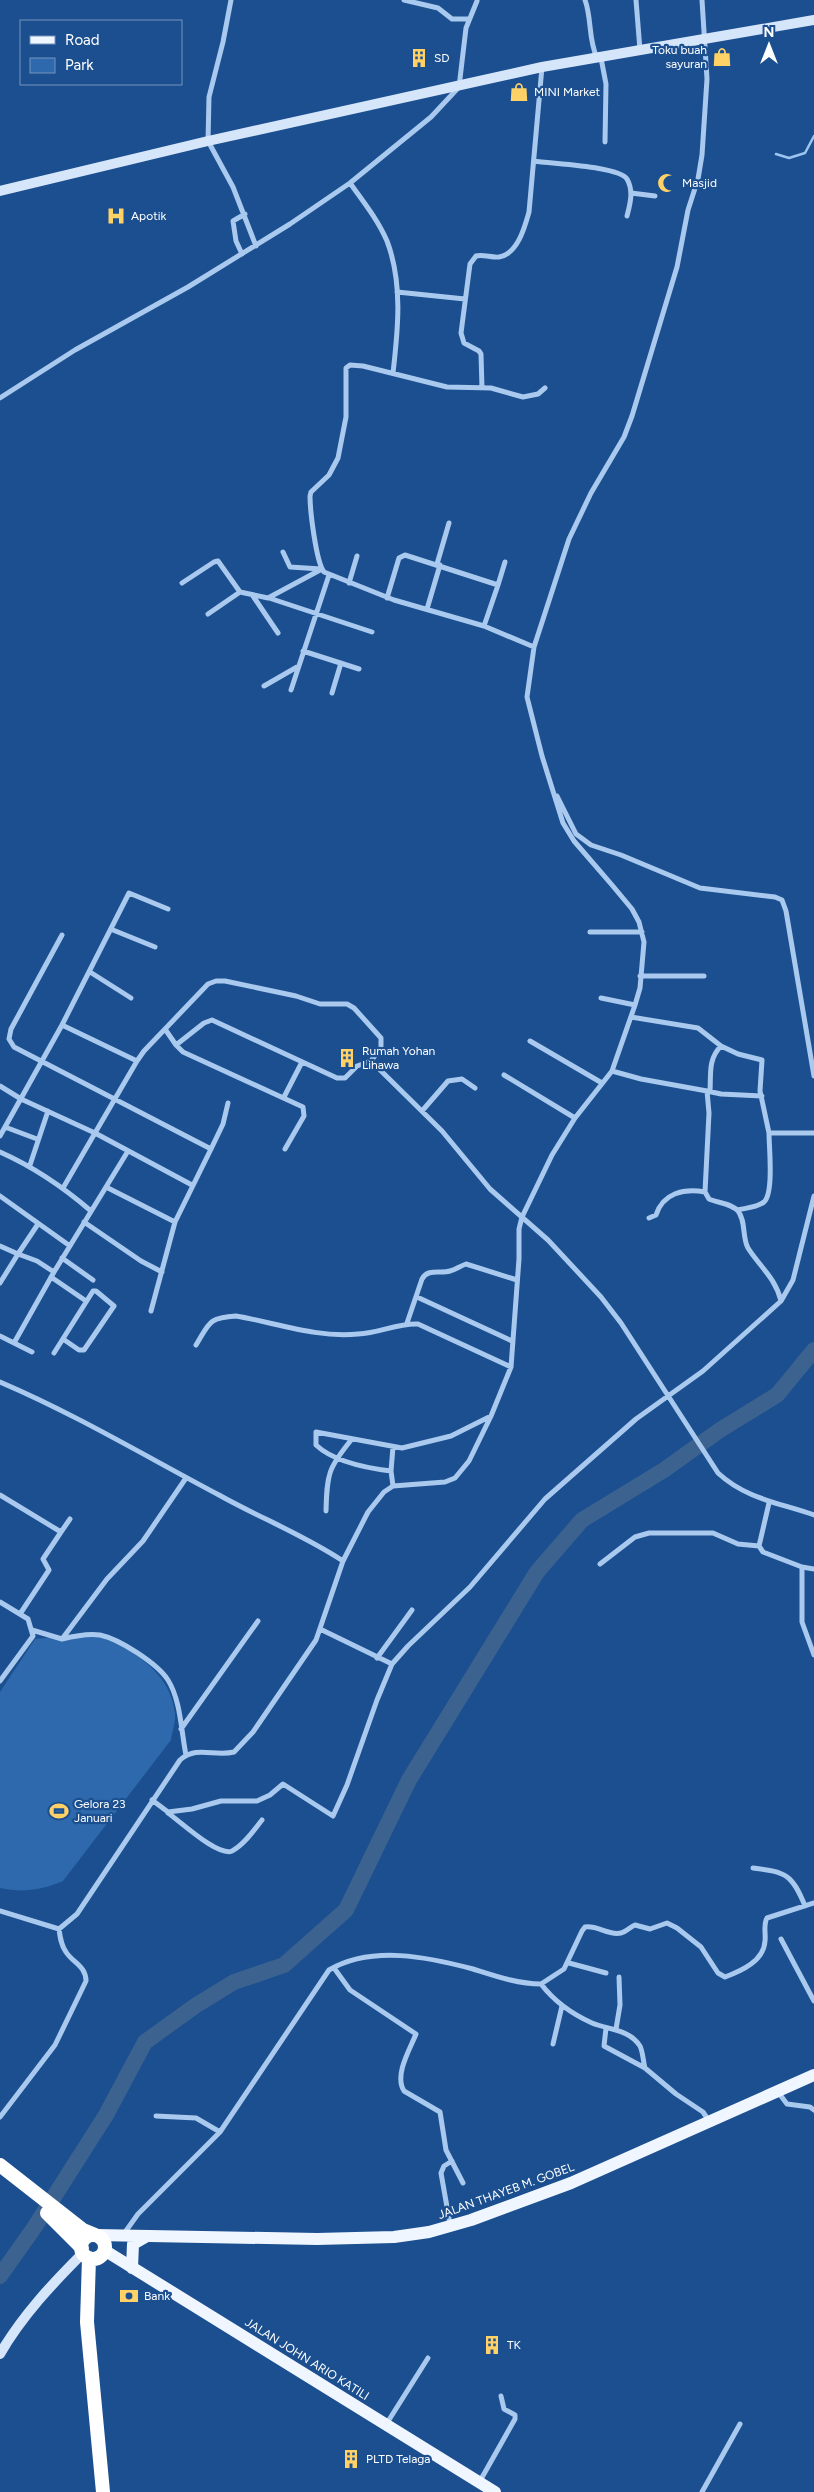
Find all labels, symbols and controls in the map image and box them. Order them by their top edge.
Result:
legend [20,20,182,85]
north arrow [744,20,794,70]
text: N [764,24,774,41]
text: Road [65,31,100,49]
place label: Toku buah sayuran [652,43,707,71]
shop icon: Toku buah sayuran [711,46,733,68]
building icon: SD [408,47,430,69]
place label: SD [434,51,450,65]
text: Park [65,56,94,74]
shop icon: MINI Market [508,81,530,103]
place label: MINI Market [534,85,600,99]
mosque icon: Masjid [656,172,678,194]
place label: Masjid [682,176,717,190]
hospital icon: Apotik [105,205,127,227]
place label: Apotik [131,209,166,223]
place label: Rumah Yohan Lihawa [362,1044,436,1072]
building icon: Rumah Yohan Lihawa [336,1047,358,1069]
place label: Gelora 23 Januari [74,1797,126,1825]
sports icon: Gelora 23 Januari [48,1800,70,1822]
street label: JALAN THAYEB M. GOBEL [436,2160,577,2222]
bank icon: Bank [118,2285,140,2307]
place label: Bank [144,2289,170,2303]
street label: JALAN JOHN ARIO KATILI [242,2315,372,2403]
building icon: TK [481,2334,503,2356]
place label: TK [507,2338,522,2352]
building icon: PLTD Telaga [340,2448,362,2470]
place label: PLTD Telaga [366,2452,431,2466]

